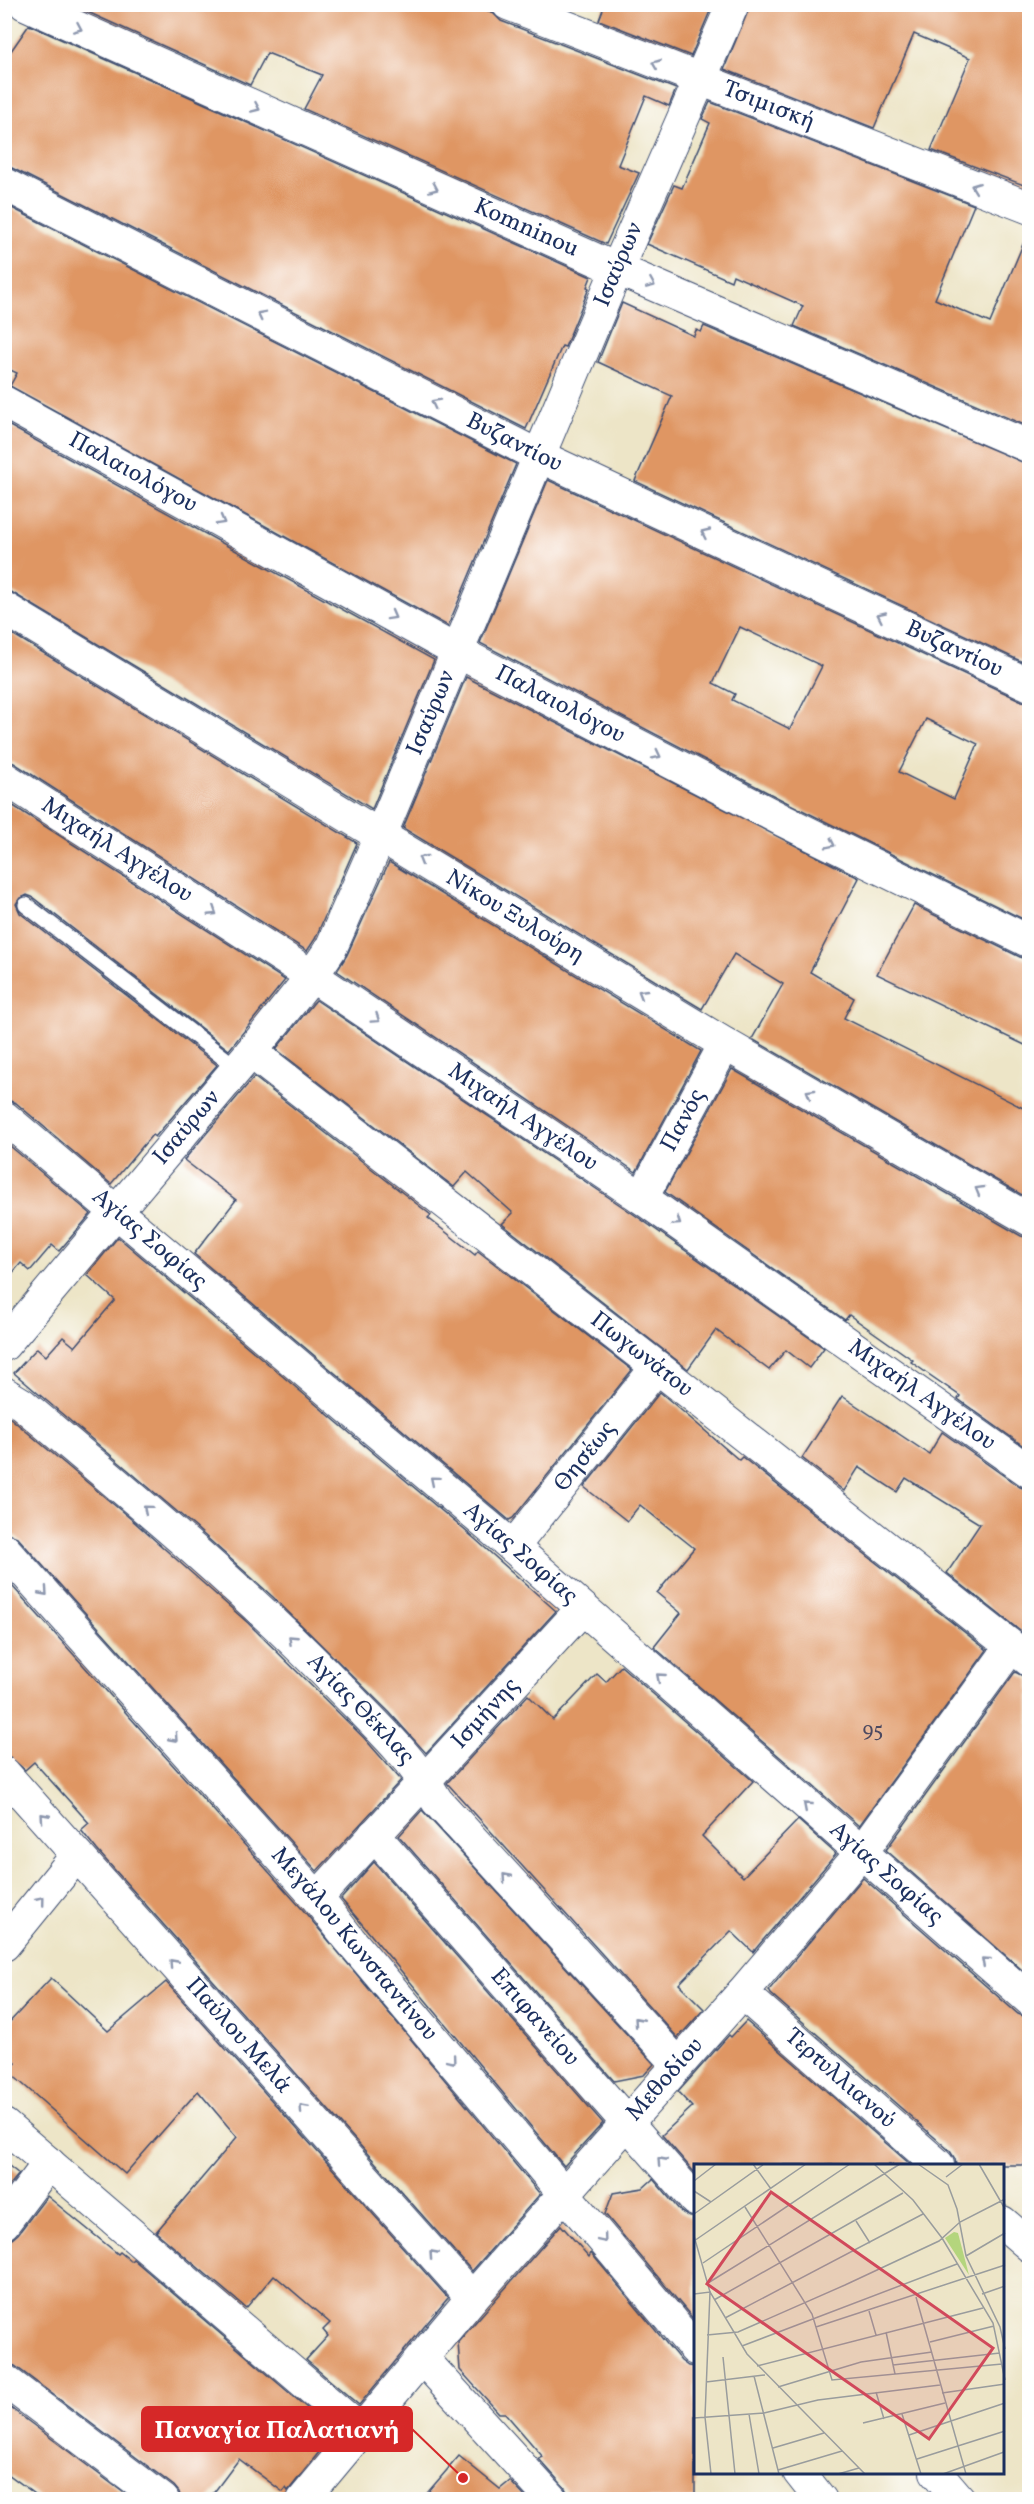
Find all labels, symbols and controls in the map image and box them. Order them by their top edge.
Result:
one-way arrow [72,21,83,33]
one-way arrow [651,59,662,71]
street label: Τσιμισκή [717,72,820,139]
one-way arrow [250,101,261,113]
one-way arrow [428,180,439,192]
one-way arrow [970,182,981,194]
street label: Komninou [468,190,584,267]
street label: Ισαύρων [586,217,653,312]
one-way arrow [645,277,656,289]
one-way arrow [256,310,267,322]
one-way arrow [430,399,441,410]
street label: Βυζαντίου [460,405,568,481]
street label: Παλαιολόγου [62,424,203,522]
one-way arrow [215,514,225,525]
one-way arrow [700,529,711,541]
one-way arrow [386,608,396,620]
one-way arrow [877,611,888,623]
street label: Βυζαντίου [900,612,1008,687]
street label: Παλαιολόγου [489,657,631,753]
street label: Ισαύρων [399,665,465,761]
one-way arrow [651,748,662,760]
street label: Μιχαήλ Αγγέλου [34,789,199,912]
one-way arrow [824,837,835,849]
one-way arrow [418,855,428,867]
street label: Νίκου Ξυλούρη [439,862,591,972]
one-way arrow [206,905,217,916]
one-way arrow [638,989,648,1001]
one-way arrow [370,1011,380,1023]
street label: Μιχαήλ Αγγέλου [441,1055,604,1180]
street label: Ισαύρων [145,1082,229,1173]
street label: Πανός [653,1083,715,1158]
one-way arrow [806,1089,816,1100]
street label: Αγίας Σοφίας [84,1181,214,1298]
one-way arrow [975,1186,985,1198]
one-way arrow [670,1215,681,1226]
street label: Πωγωνάτου [583,1304,700,1406]
street label: Μιχαήλ Αγγέλου [841,1331,1002,1459]
street label: Θησέως [546,1413,625,1499]
one-way arrow [430,1476,441,1487]
street label: Αγίας Σοφίας [455,1494,585,1613]
one-way arrow [143,1505,154,1516]
one-way arrow [37,1586,48,1596]
one-way arrow [288,1636,299,1647]
street label: Αγίας Θέκλας [298,1646,422,1772]
street label: Ισμήνης [444,1670,528,1757]
one-way arrow [656,1673,667,1684]
house number: 95 [863,1716,883,1745]
one-way arrow [167,1731,178,1741]
one-way arrow [803,1802,814,1813]
one-way arrow [40,1813,51,1824]
street label: Αγίας Σοφίας [821,1814,950,1933]
street label: Μεγάλου Κωνσταντίνου [262,1840,445,2049]
one-way arrow [502,1873,513,1884]
one-way arrow [34,1896,45,1907]
one-way arrow [981,1957,992,1968]
one-way arrow [169,1959,180,1970]
street label: Επιφανείου [482,1961,587,2074]
street label: Παύλου Μελά [177,1970,299,2101]
one-way arrow [634,2017,645,2028]
street label: Τερτυλλιανού [777,2020,903,2137]
street label: Μεθοδίου [619,2030,712,2129]
one-way arrow [444,2053,455,2064]
one-way arrow [299,2105,310,2115]
one-way arrow [657,2158,668,2168]
inset map [694,2164,1004,2474]
one-way arrow [596,2233,607,2244]
one-way arrow [429,2250,440,2261]
callout: Παναγία Παλατιανή [142,2407,412,2451]
text: Παναγία Παλατιανή [154,2413,400,2449]

